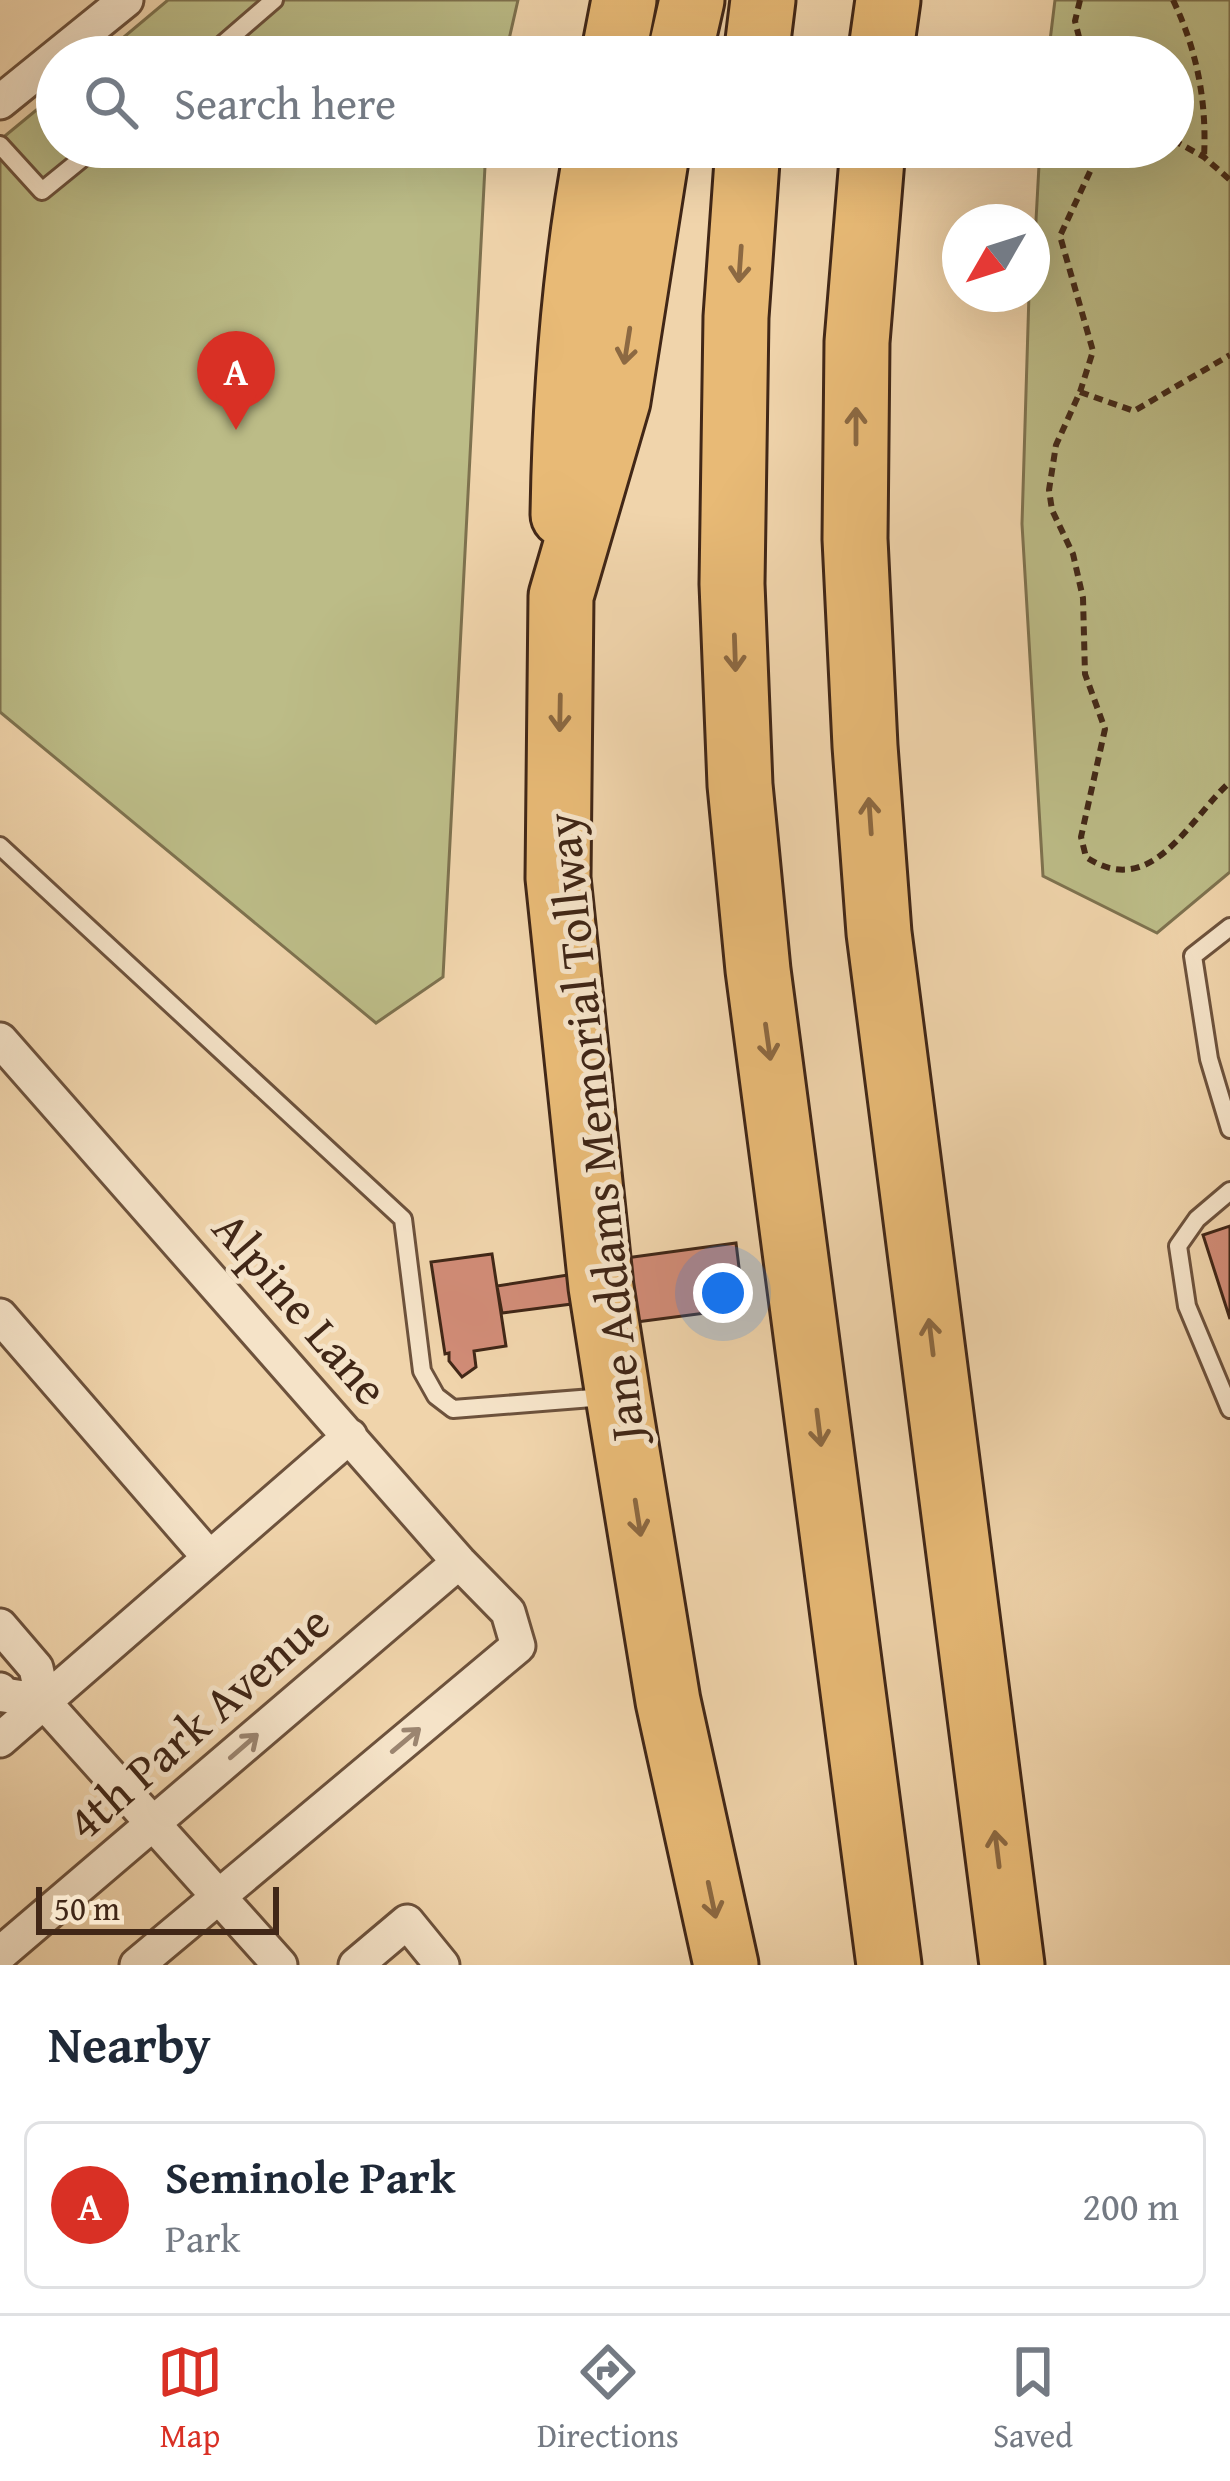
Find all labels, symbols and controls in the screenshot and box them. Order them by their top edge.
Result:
search box [36,36,1194,168]
icon: search [78,69,144,135]
text: Search here [174,70,396,135]
north arrow [942,204,1050,312]
one-way arrow [729,244,752,283]
one-way arrow [615,325,638,364]
pin: A [197,331,275,430]
one-way arrow [845,407,867,446]
one-way arrow [724,633,747,672]
one-way arrow [549,693,571,732]
one-way arrow [859,797,882,836]
street label: Jane Addams Memorial Tollway [525,809,662,1451]
one-way arrow [757,1022,779,1061]
street label: Alpine Lane [197,1195,406,1421]
your location [693,1263,753,1323]
one-way arrow [919,1318,942,1357]
one-way arrow [808,1408,831,1447]
one-way arrow [627,1497,650,1536]
street label: 4th Park Avenue [50,1587,345,1856]
one-way arrow [390,1727,421,1754]
one-way arrow [228,1733,259,1760]
one-way arrow [985,1830,1008,1869]
scale bar [36,1881,279,1934]
one-way arrow [702,1881,725,1919]
text: 50 m [54,1884,120,1932]
text: Nearby [48,2006,211,2081]
text: Seminole Park [165,2144,455,2209]
text: A [78,2177,102,2234]
text: 200 m [1082,2177,1179,2234]
text: Park [165,2209,240,2266]
tab: Map [157,2339,223,2459]
tab: Directions [537,2339,679,2459]
tab: Saved [993,2339,1073,2459]

